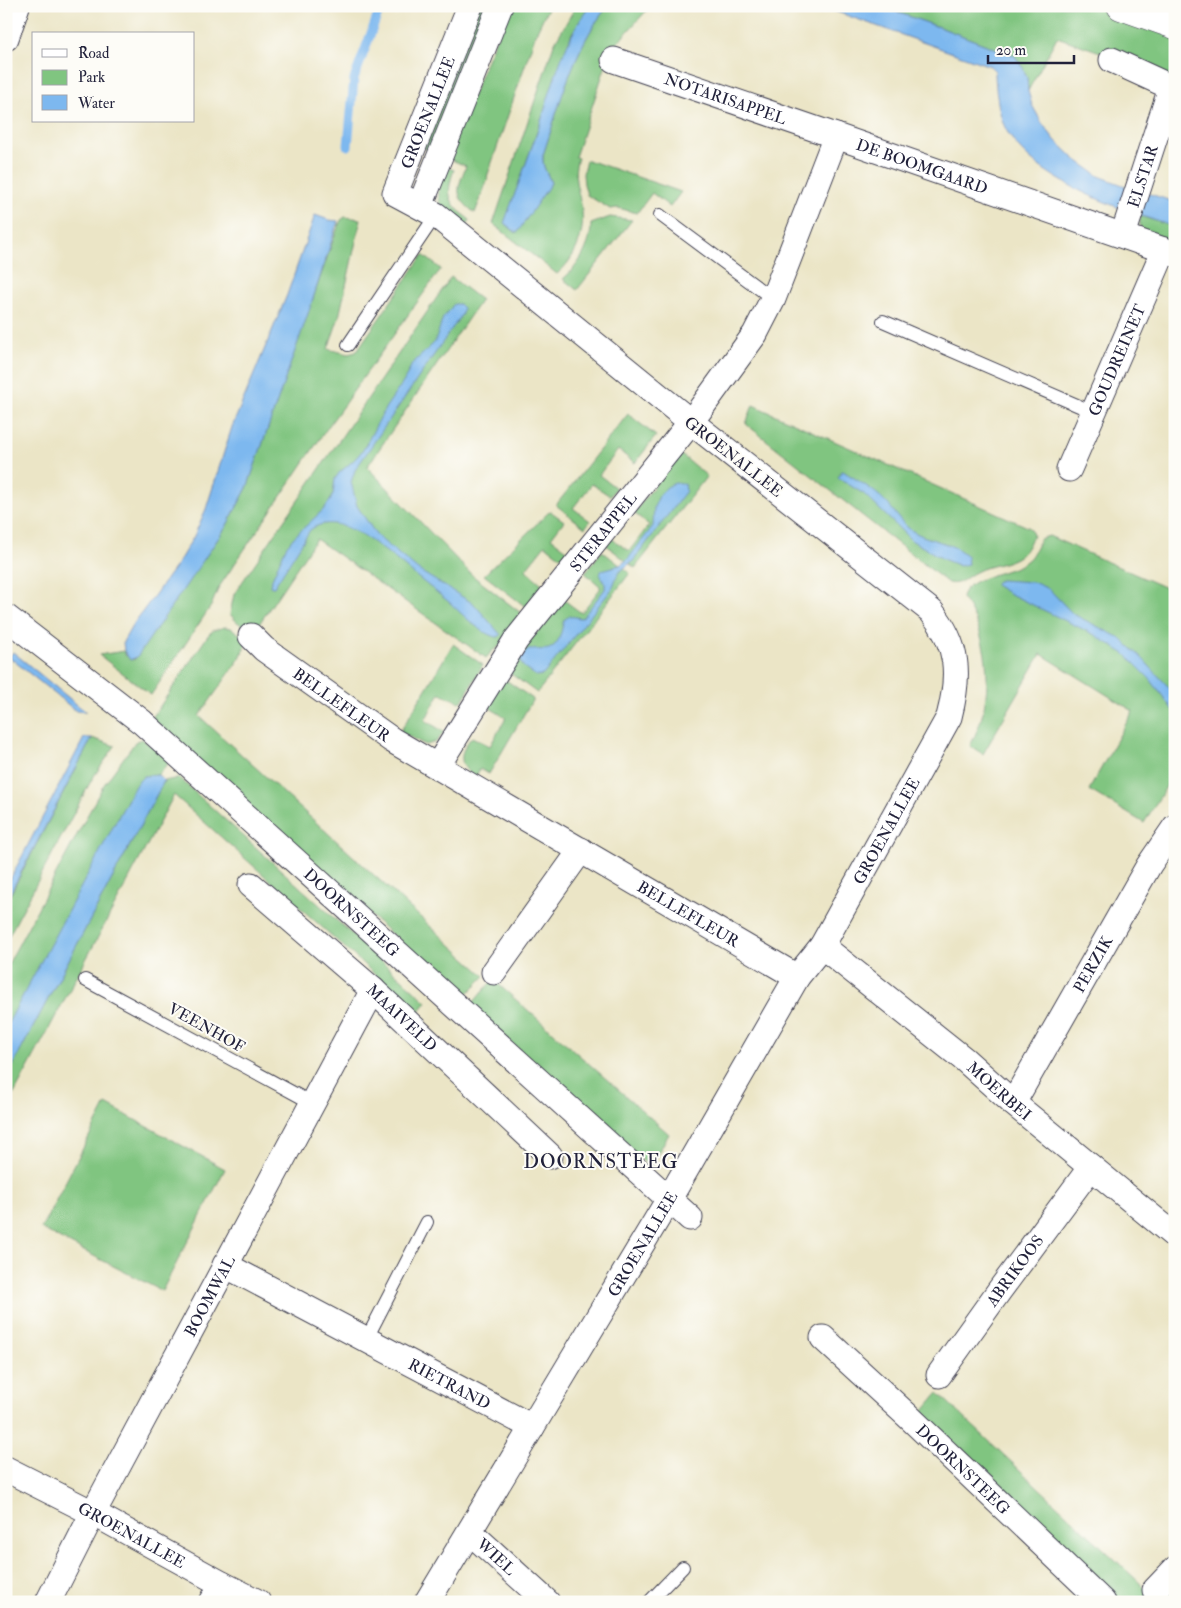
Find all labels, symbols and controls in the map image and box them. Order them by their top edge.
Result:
legend [32,32,195,122]
scale bar [988,32,1075,64]
text: 20 m [996,41,1026,60]
text: Road [78,44,110,63]
street label: GROENALLEE [397,54,460,172]
text: Park [78,68,105,87]
street label: NOTARISAPPEL [662,69,789,129]
text: Water [77,94,115,113]
street label: DE BOOMGAARD [853,135,990,199]
street label: ELSTAR [1124,142,1163,210]
street label: GOUDREINET [1084,301,1150,419]
street label: GROENALLEE [680,412,787,501]
street label: STERAPPEL [566,489,642,576]
street label: BELLEFLEUR [289,664,394,747]
street label: GROENALLEE [849,774,925,888]
street label: DOORNSTEEG [299,864,403,961]
street label: BELLEFLEUR [633,877,743,952]
street label: PERZIK [1069,932,1118,996]
street label: MAAIVELD [362,980,441,1056]
street label: VEENHOF [165,999,248,1057]
street label: MOERBEI [962,1058,1035,1125]
district label: DOORNSTEEG [524,1150,678,1174]
street label: GROENALLEE [604,1188,682,1300]
street label: ABRIKOOS [982,1231,1048,1311]
street label: BOOMWAL [180,1252,240,1340]
street label: RIETRAND [405,1355,494,1414]
street label: DOORNSTEEG [912,1420,1014,1519]
street label: GROENALLEE [74,1498,189,1573]
street label: WIEL [472,1533,520,1580]

